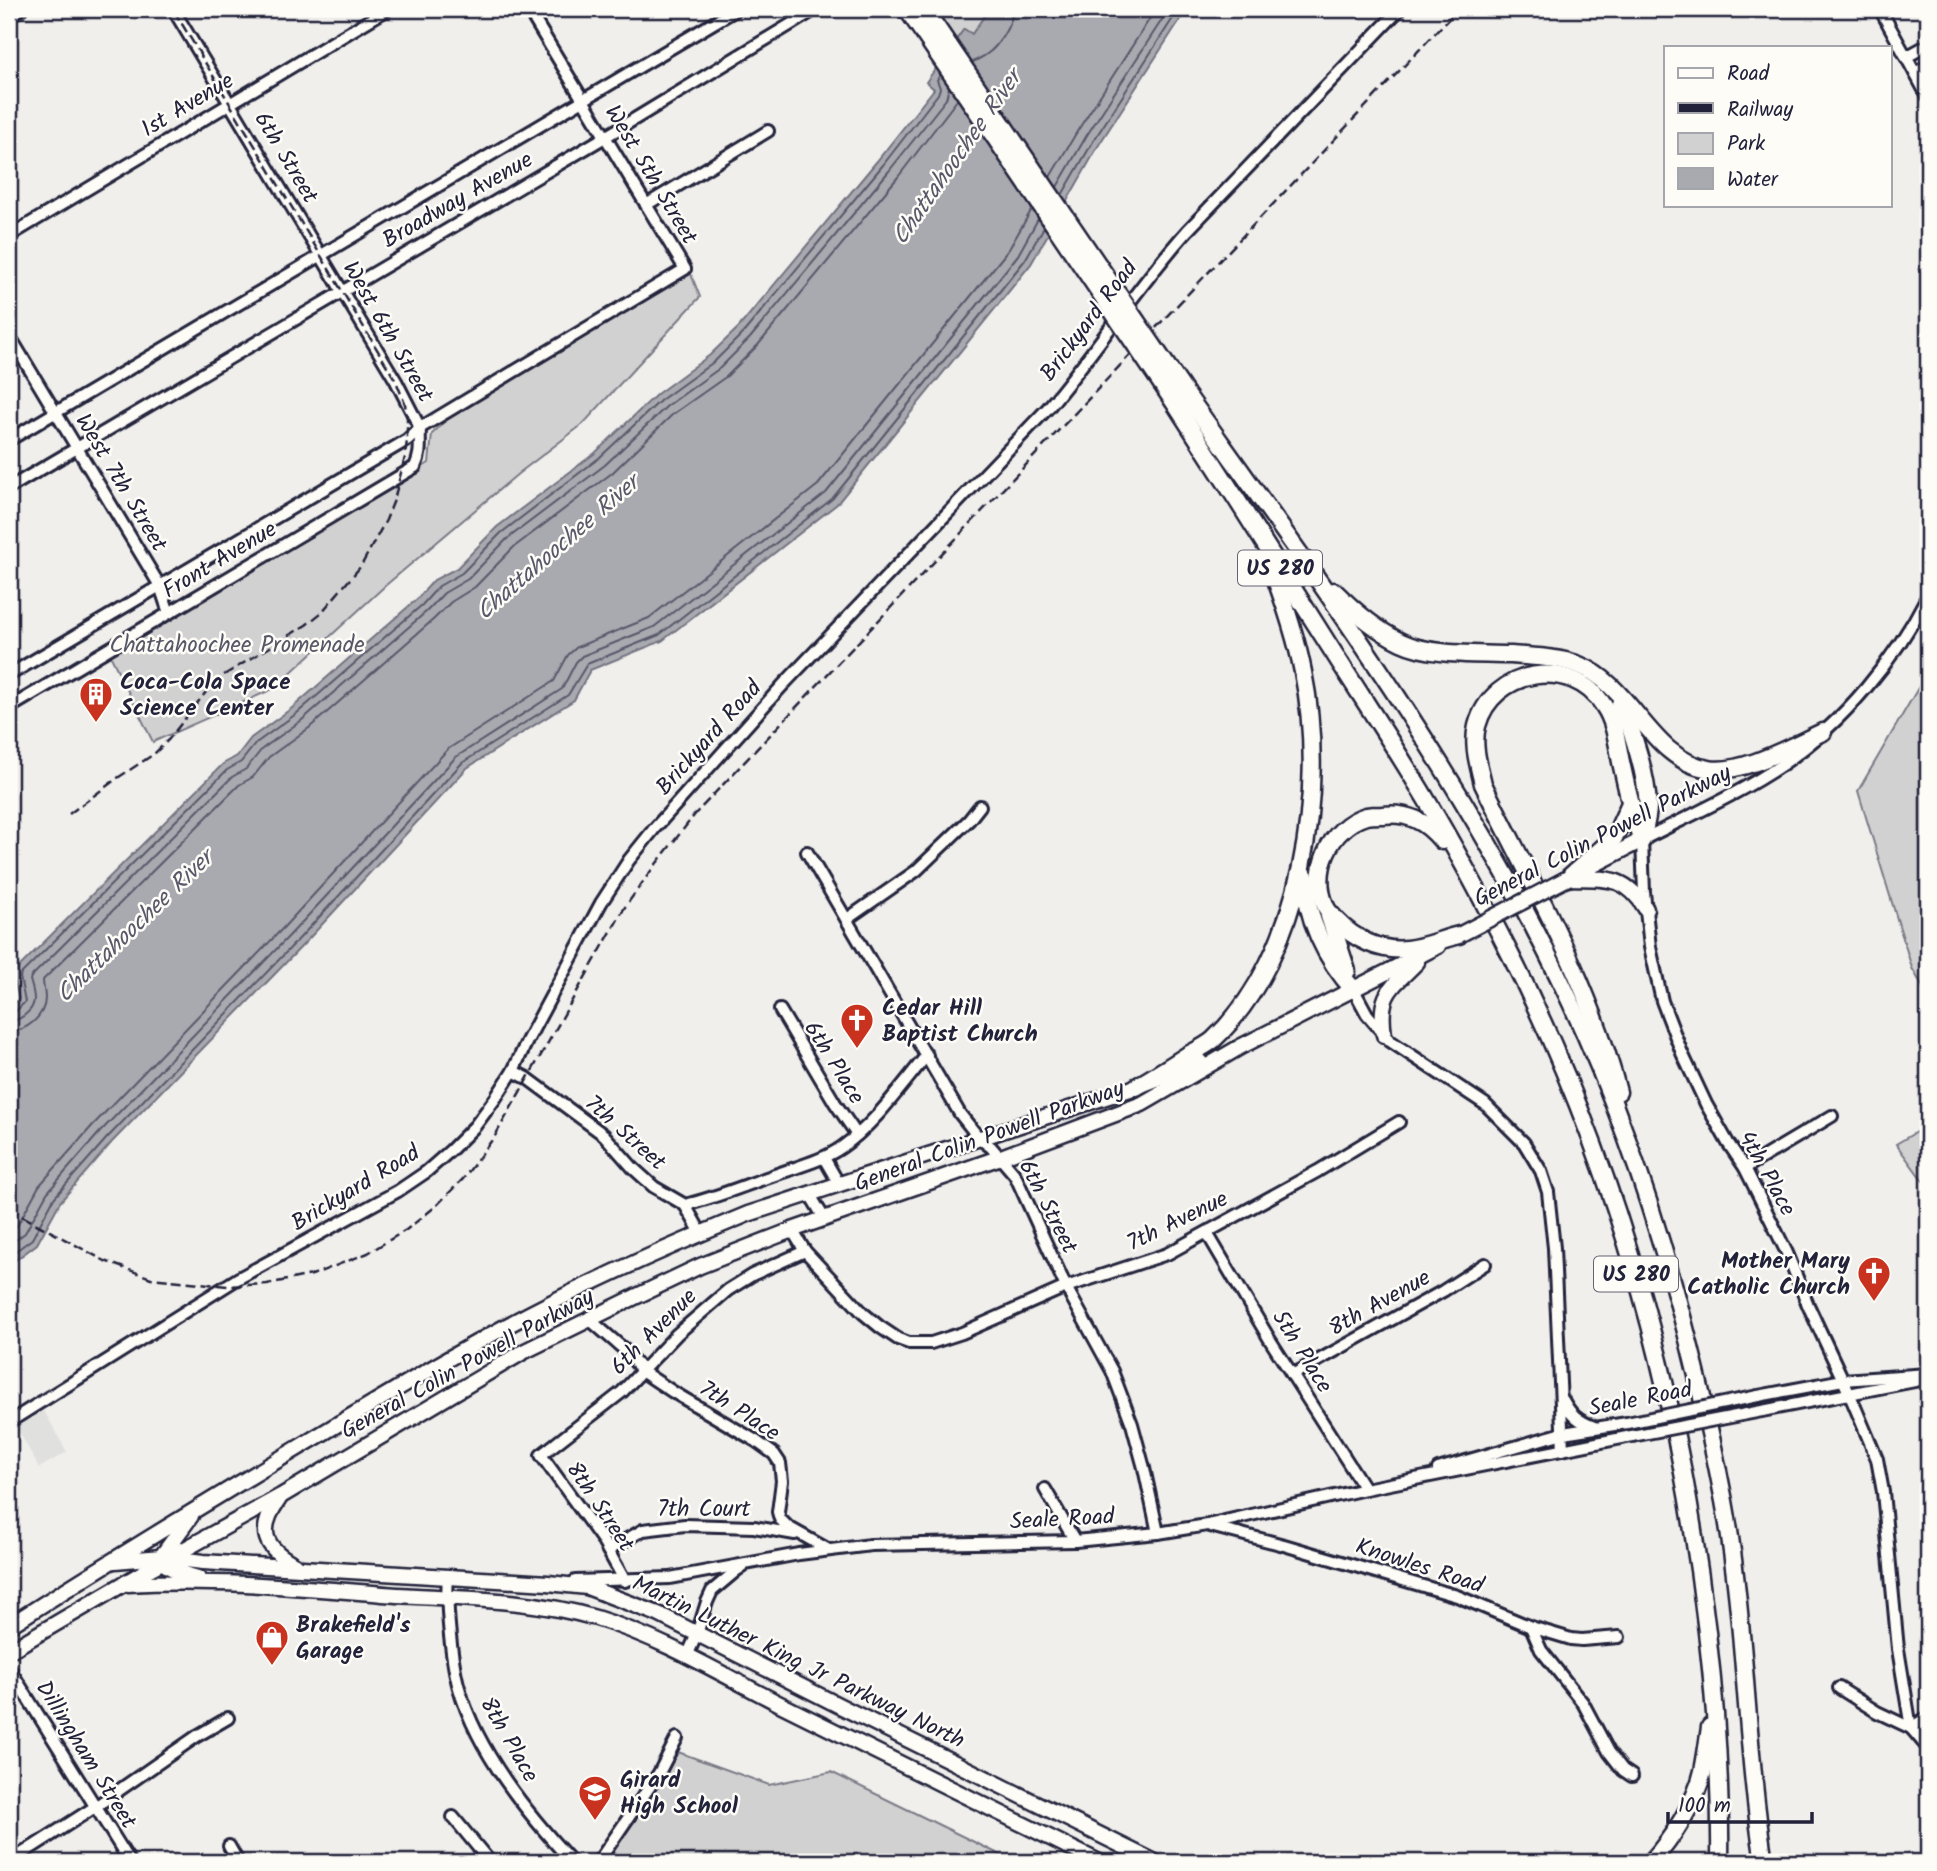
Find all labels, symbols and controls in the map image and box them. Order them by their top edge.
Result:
legend [1664,46,1892,206]
water label: Chattahoochee River [882,58,1035,254]
text: Road [1727,58,1770,91]
street label: 1st Avenue [135,64,241,148]
text: Railway [1727,94,1793,127]
street label: West 5th Street [594,98,707,253]
street label: 6th Street [244,105,327,212]
text: Park [1727,128,1765,161]
street label: Broadway Avenue [376,143,540,259]
text: Water [1727,164,1779,197]
street label: Brickyard Road [1032,252,1148,390]
street label: West 6th Street [332,255,443,410]
street label: West 7th Street [65,407,176,560]
water label: Chattahoochee River [467,462,652,631]
street label: Front Avenue [156,512,284,609]
road number: US 280 [1238,550,1322,586]
park label: Chattahoochee Promenade [109,628,365,664]
place label: Coca-Cola Space Science Center [120,665,291,727]
street label: Brickyard Road [648,672,772,804]
building icon: Coca-Cola Space Science Center [77,675,115,724]
street label: General Colin Powell Parkway [1468,756,1738,918]
water label: Chattahoochee River [47,838,226,1013]
place label: Cedar Hill Baptist Church [882,991,1038,1053]
church icon: Cedar Hill Baptist Church [838,1001,876,1050]
street label: 6th Place [793,1014,873,1112]
street label: General Colin Powell Parkway [850,1071,1130,1203]
street label: 7th Street [576,1087,674,1181]
street label: 4th Place [1728,1125,1804,1223]
street label: Brickyard Road [285,1136,428,1241]
street label: 6th Street [1008,1153,1087,1261]
street label: 7th Avenue [1121,1182,1235,1262]
place label: Mother Mary Catholic Church [1687,1244,1850,1306]
church icon: Mother Mary Catholic Church [1855,1254,1893,1303]
road number: US 280 [1594,1256,1678,1292]
street label: 8th Avenue [1322,1261,1438,1347]
street label: General Colin Powell Parkway [335,1280,602,1450]
street label: 6th Avenue [602,1280,706,1384]
street label: 5th Place [1262,1303,1341,1401]
street label: 7th Place [691,1372,787,1451]
street label: Seale Road [1586,1372,1696,1428]
street label: 8th Street [556,1455,644,1561]
street label: 7th Court [658,1492,752,1528]
street label: Seale Road [1009,1499,1116,1541]
street label: Knowles Road [1351,1529,1489,1605]
street label: Martin Luther King Jr Parkway North [626,1566,971,1759]
place label: Brakefield's Garage [296,1608,411,1670]
shop icon: Brakefield's Garage [253,1618,291,1667]
street label: Dillingham Street [25,1674,146,1837]
street label: 8th Place [469,1690,547,1790]
place label: Girard High School [620,1763,739,1825]
school or university icon: Girard High School [576,1773,614,1822]
scale bar [1668,1780,1811,1824]
text: 100 m [1678,1790,1731,1823]

